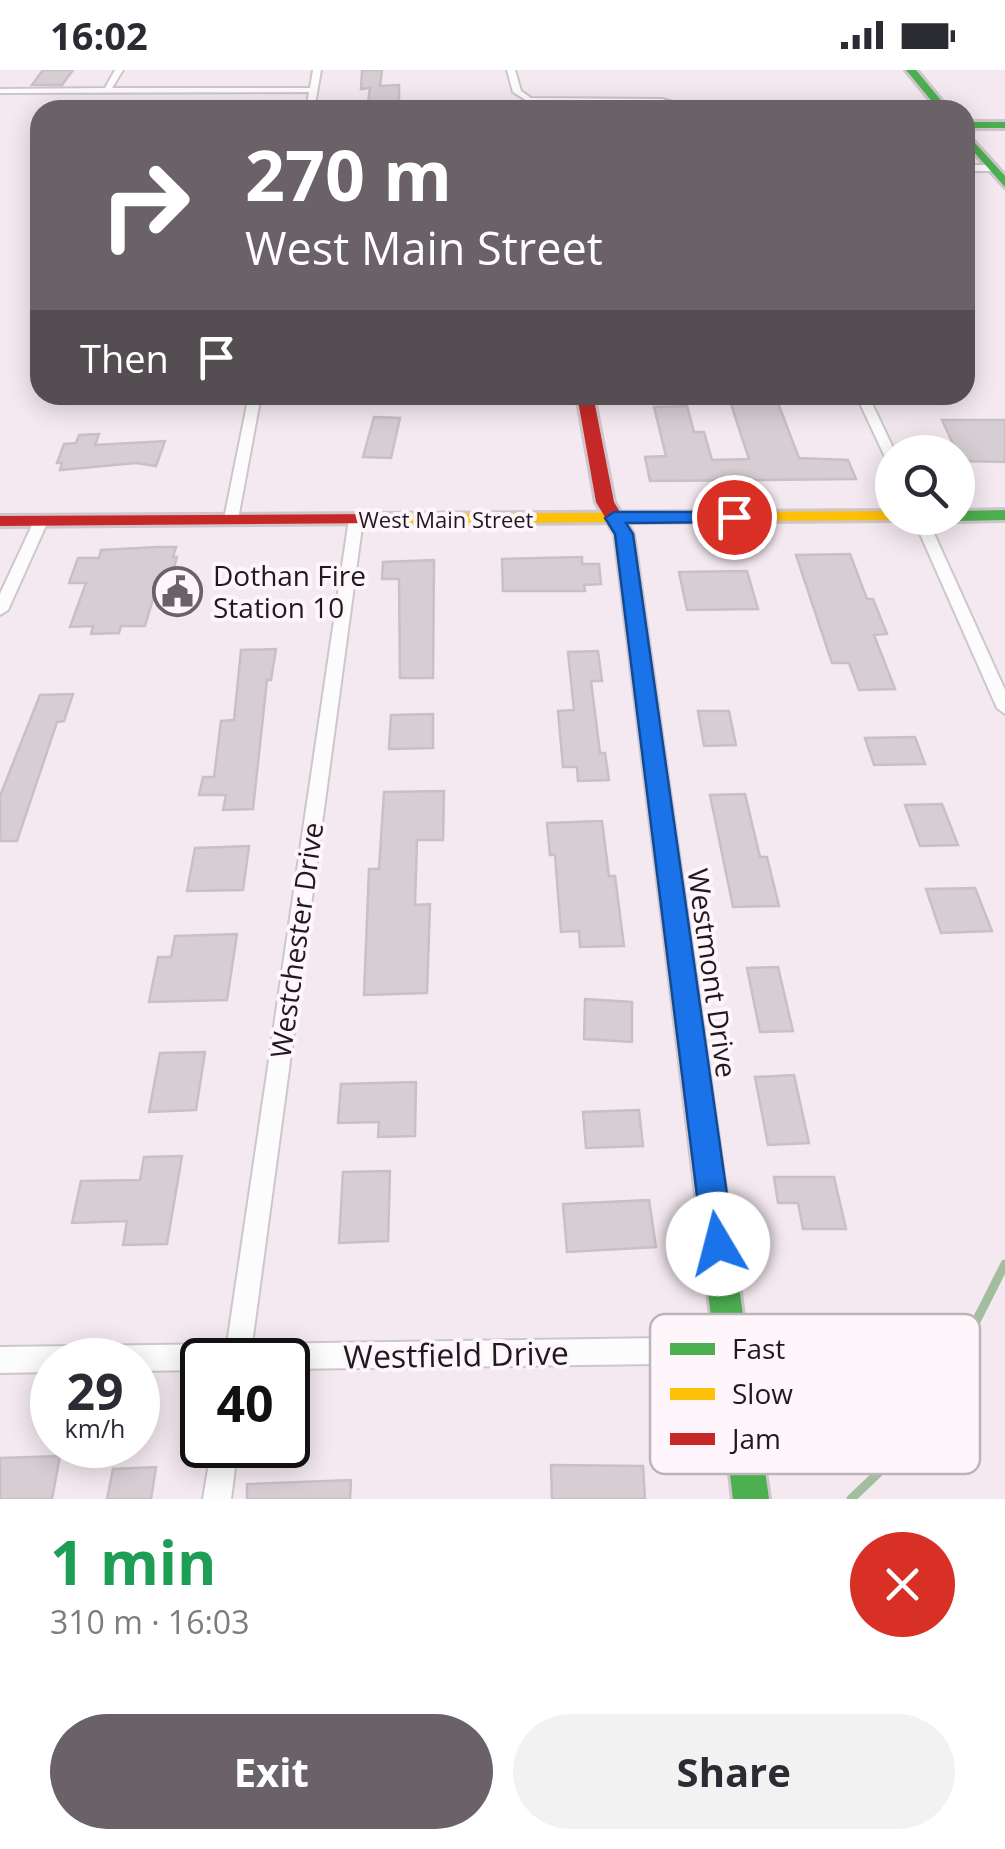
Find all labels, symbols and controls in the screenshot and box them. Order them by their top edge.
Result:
text: 16:02 [50,9,148,61]
text: 270 m [245,126,452,222]
icon: right [80,140,210,270]
text: West Main Street [245,217,603,278]
icon: arrive [189,330,244,385]
text: Then [80,332,169,384]
map controls [875,435,975,535]
button: search [875,435,975,535]
pin [692,475,777,560]
icon: arrive [707,490,762,545]
street label: West Main Street [359,504,534,534]
place label: Dothan Fire Station 10 [213,556,366,626]
public building icon: Dothan Fire Station 10 [152,565,204,617]
street label: Westchester Drive [261,820,331,1060]
street label: Westmont Drive [680,866,746,1080]
position arrow [666,1192,770,1296]
legend [650,1314,980,1474]
text: Fast [732,1329,785,1367]
street label: Westfield Drive [343,1331,569,1377]
speed limit sign: 40 [180,1338,310,1468]
text: 29 [66,1357,124,1425]
text: Slow [732,1374,793,1412]
text: km/h [65,1411,125,1445]
text: Jam [729,1419,781,1457]
text: 1 min [50,1521,217,1603]
button: close [850,1532,955,1637]
text: 310 m · 16:03 [50,1600,249,1643]
button: Exit [50,1714,493,1829]
button: Share [513,1714,955,1829]

